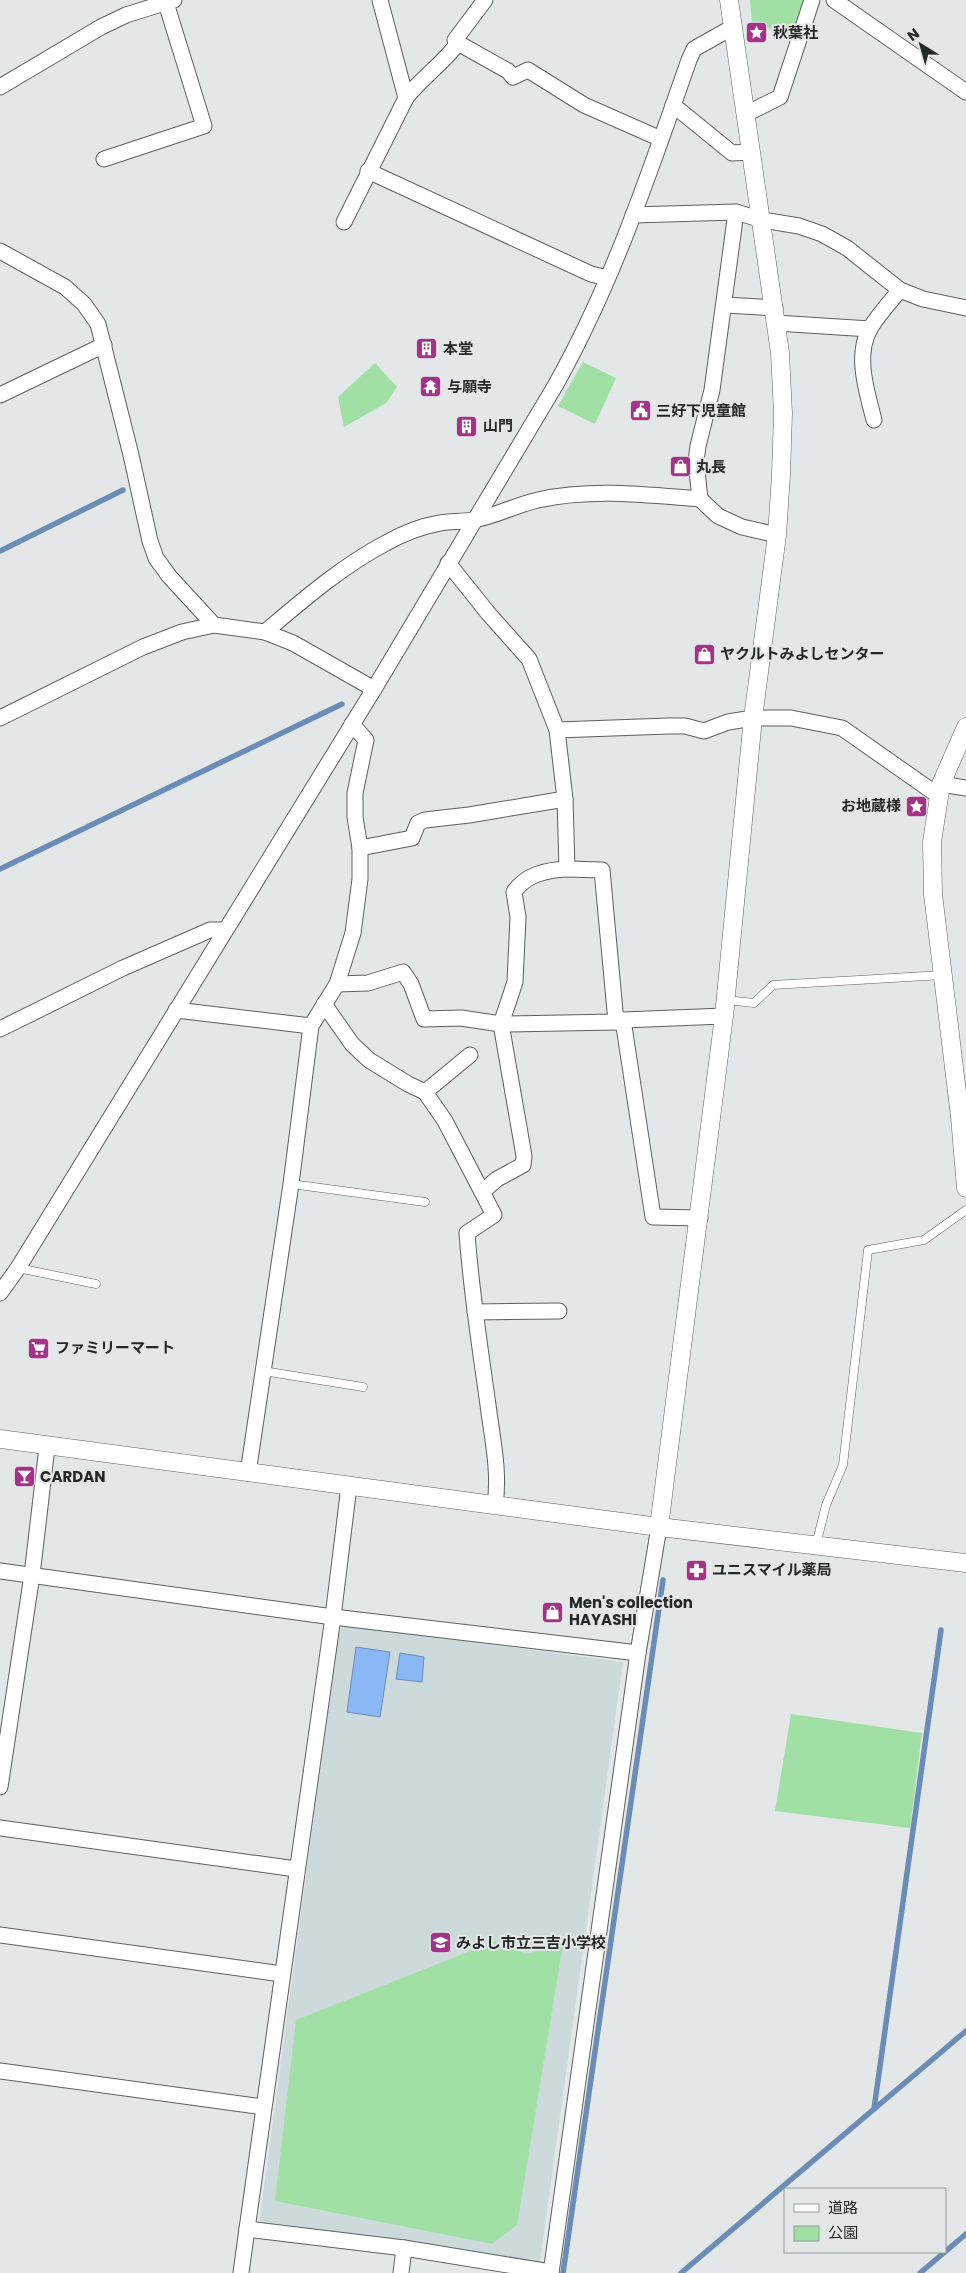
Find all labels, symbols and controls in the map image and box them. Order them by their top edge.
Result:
north arrow [896,20,946,70]
place icon: 秋葉社 [745,21,769,45]
place label: 秋葉社 [773,22,818,43]
text: N [903,23,923,46]
building icon: 本堂 [415,337,439,361]
place label: 本堂 [443,338,473,359]
temple icon: 与願寺 [419,375,443,399]
place label: 与願寺 [447,376,492,397]
public building icon: 三好下児童館 [628,399,652,423]
place label: 三好下児童館 [656,400,746,421]
building icon: 山門 [455,414,479,438]
place label: 山門 [483,415,513,436]
shop icon: 丸長 [668,455,692,479]
place label: 丸長 [696,456,726,477]
shop icon: ヤクルトみよしセンター [692,642,716,666]
place label: ヤクルトみよしセンター [720,643,885,664]
place icon: お地蔵様 [905,794,929,818]
place label: お地蔵様 [841,795,901,816]
supermarket icon: ファミリーマート [27,1336,51,1360]
place label: ファミリーマート [55,1337,175,1358]
bar icon: CARDAN [12,1465,36,1489]
place label: CARDAN [40,1466,106,1487]
pharmacy icon: ユニスマイル薬局 [684,1558,708,1582]
place label: ユニスマイル薬局 [712,1559,832,1580]
place label: Men's collection HAYASHI [569,1592,693,1630]
shop icon: Men's collection HAYASHI [541,1600,565,1624]
school or university icon: みよし市立三吉小学校 [428,1931,452,1955]
place label: みよし市立三吉小学校 [456,1932,606,1953]
legend [784,2188,946,2253]
text: 道路 [828,2197,858,2218]
text: 公園 [828,2222,858,2243]

